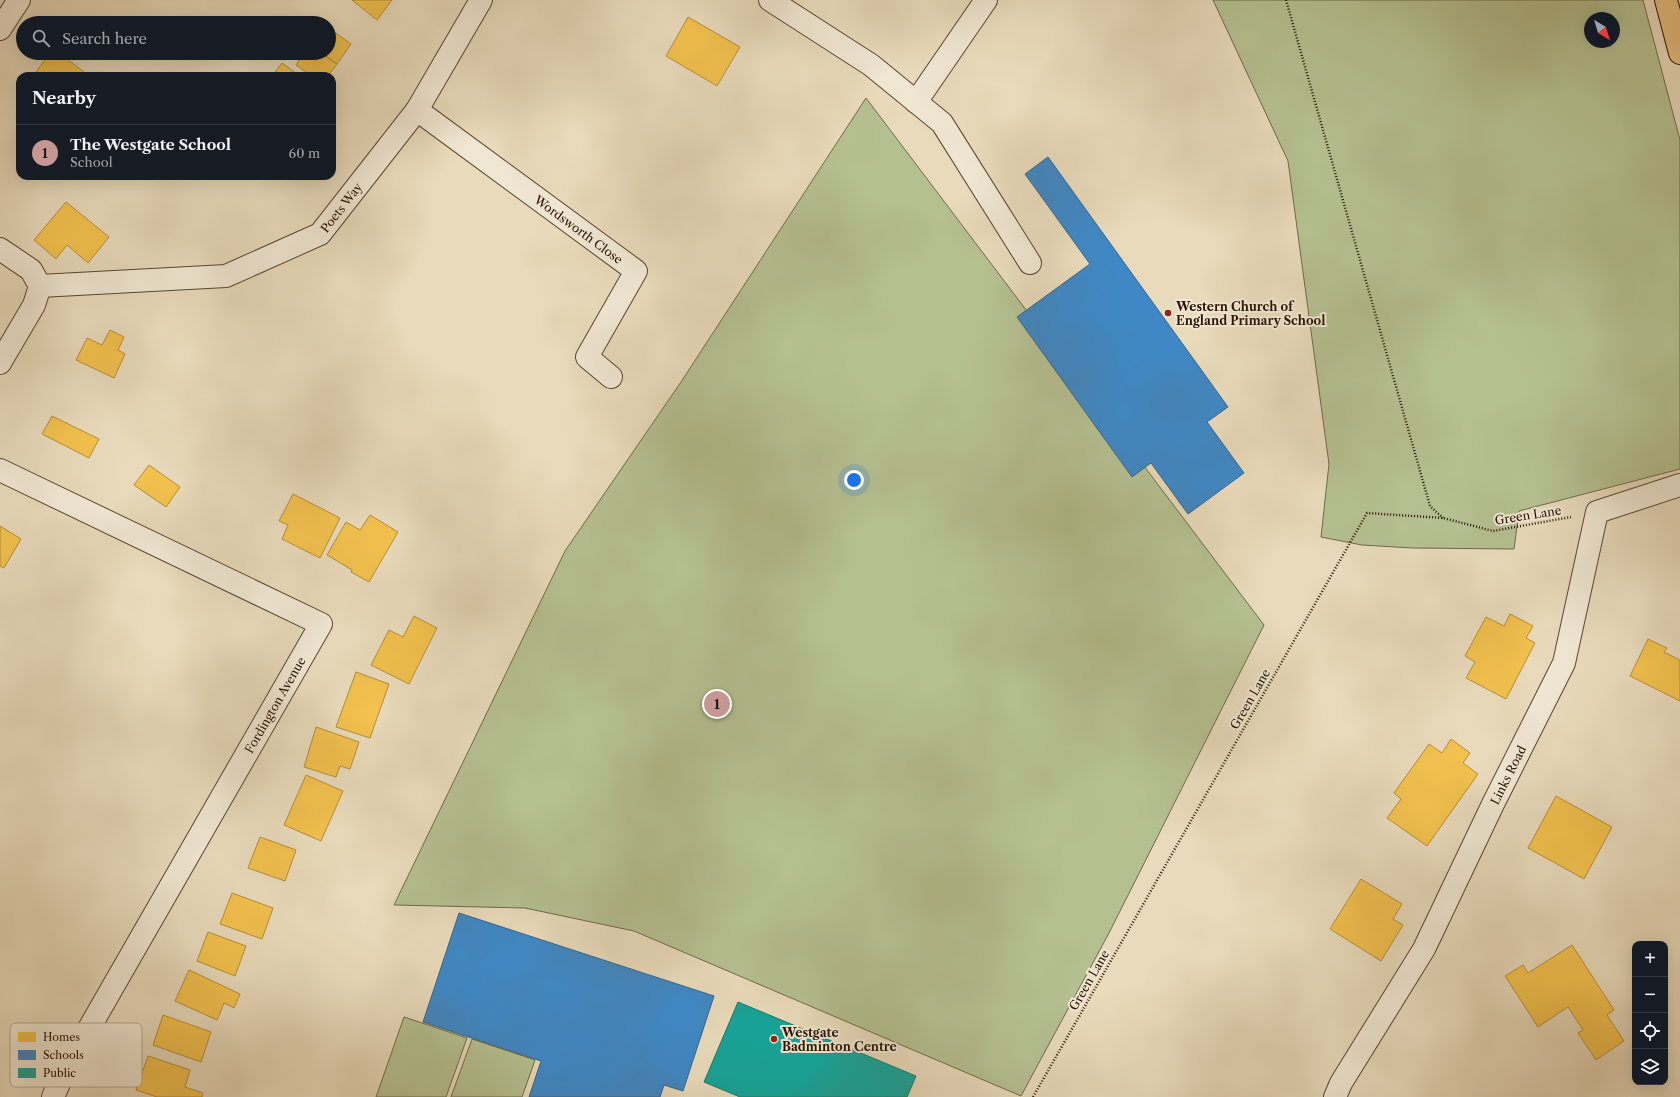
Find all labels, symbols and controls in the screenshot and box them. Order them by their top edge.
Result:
north arrow [1584,12,1620,48]
search box [16,16,336,60]
icon: search [30,27,52,49]
text: Search here [62,29,147,48]
text: Nearby [32,88,96,108]
text: The Westgate School [70,135,231,154]
text: 1 [42,145,48,161]
text: 60 m [289,145,320,161]
text: School [70,154,113,170]
street label: Poets Way [317,179,365,235]
street label: Wordsworth Close [531,191,626,267]
place label: Western Church of England Primary School [1175,299,1325,328]
marker: Western Church of England Primary School [1163,308,1173,318]
your location [844,470,864,490]
street label: Green Lane [1494,502,1563,528]
street label: Fordington Avenue [241,654,309,756]
street label: Green Lane [1227,666,1273,732]
pin: 1 [704,689,730,719]
street label: Links Road [1487,742,1529,807]
map controls [1632,941,1668,1085]
button: + [1632,941,1668,977]
street label: Green Lane [1066,947,1112,1013]
button: − [1632,977,1668,1013]
button: locate [1632,1013,1668,1049]
legend [10,1023,142,1087]
place label: Westgate Badminton Centre [781,1025,897,1054]
text: Homes [43,1030,80,1044]
marker: Westgate Badminton Centre [769,1034,779,1044]
text: Schools [43,1048,84,1062]
button: layers [1632,1049,1668,1085]
text: Public [43,1066,76,1080]

